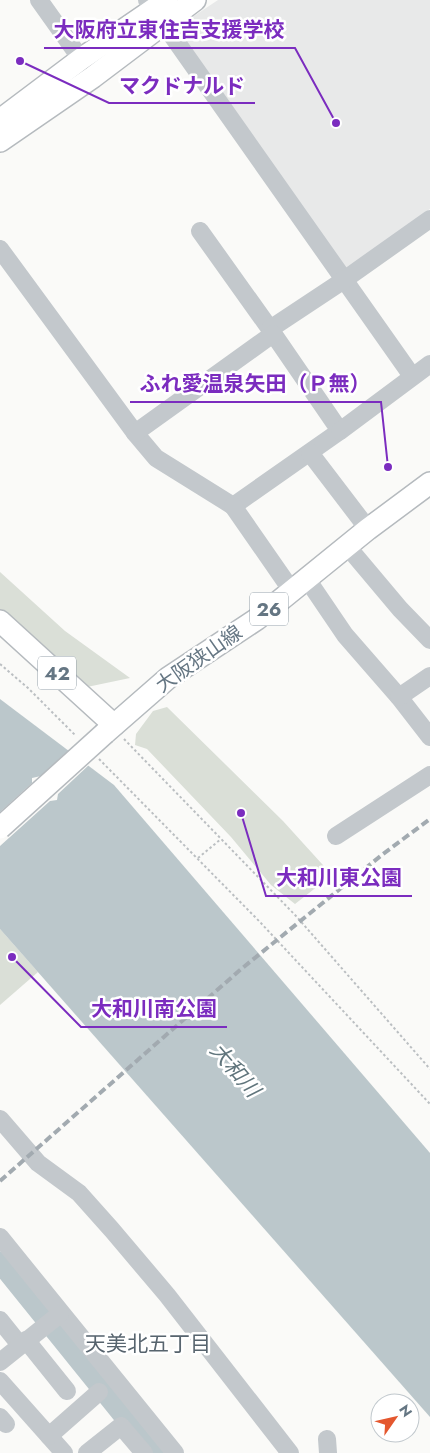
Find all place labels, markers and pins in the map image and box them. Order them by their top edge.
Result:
callout: 大阪府立東住吉支援学校 [44,12,295,48]
callout: マクドナルド [109,67,255,103]
callout: ふれ愛温泉矢田（Ｐ無） [130,366,381,402]
callout: 大和川東公園 [266,860,412,896]
callout: 大和川南公園 [81,991,227,1027]

